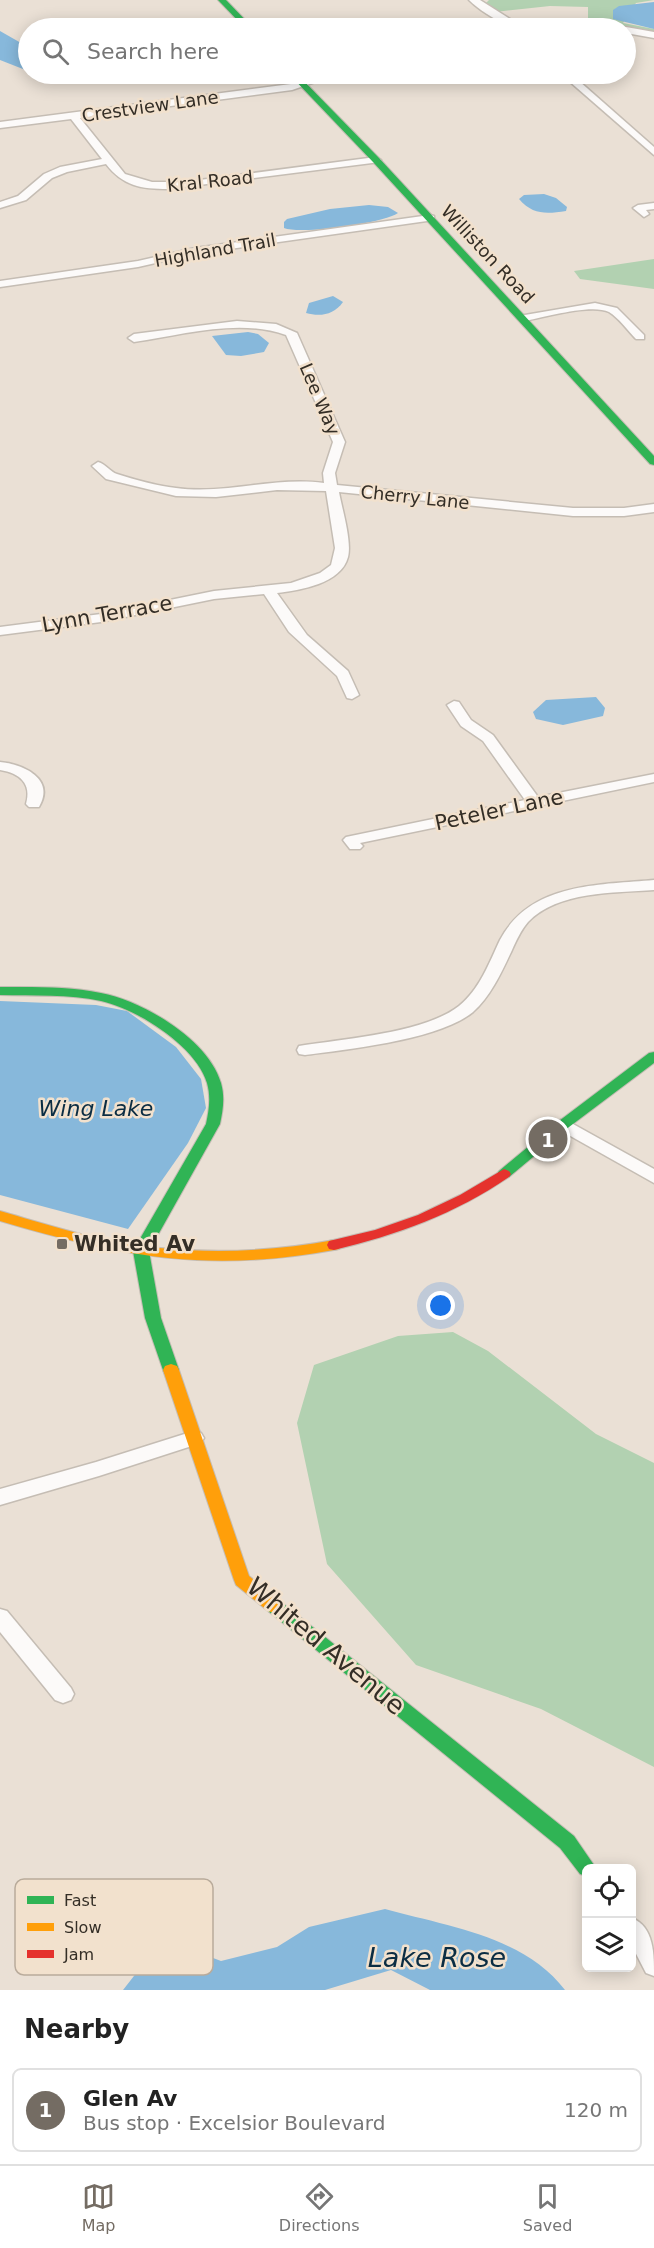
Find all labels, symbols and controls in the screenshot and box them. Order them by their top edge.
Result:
search box [18,18,636,84]
icon: search [39,35,72,68]
text: Search here [87,39,219,64]
street label: Crestview Lane [80,86,220,126]
street label: Kral Road [166,166,254,196]
street label: Williston Road [437,200,539,308]
street label: Highland Trail [153,229,277,271]
street label: Lee Way [296,360,345,438]
street label: Cherry Lane [359,481,471,513]
street label: Lynn Terrace [40,591,174,637]
street label: Peteler Lane [433,785,565,835]
water label: Wing Lake [39,1096,153,1121]
pin: 1 [528,1116,568,1162]
place label: Whited Av [74,1232,195,1256]
marker: Whited Av [55,1237,69,1251]
your location [426,1291,455,1320]
street label: Whited Avenue [241,1571,411,1721]
map controls [582,1864,636,1972]
button: locate [582,1864,636,1918]
legend [15,1879,213,1975]
text: Fast [64,1891,96,1910]
text: Slow [64,1918,101,1937]
button: layers [582,1918,636,1972]
water label: Lake Rose [368,1942,506,1973]
text: Jam [63,1945,94,1964]
text: Nearby [24,2014,129,2044]
text: Glen Av [83,2086,177,2111]
text: 1 [39,2098,52,2122]
text: 120 m [564,2098,628,2122]
text: Bus stop · Excelsior Boulevard [83,2111,385,2135]
tab: Map [82,2180,115,2235]
tab: Directions [279,2180,359,2235]
tab: Saved [523,2180,572,2235]

